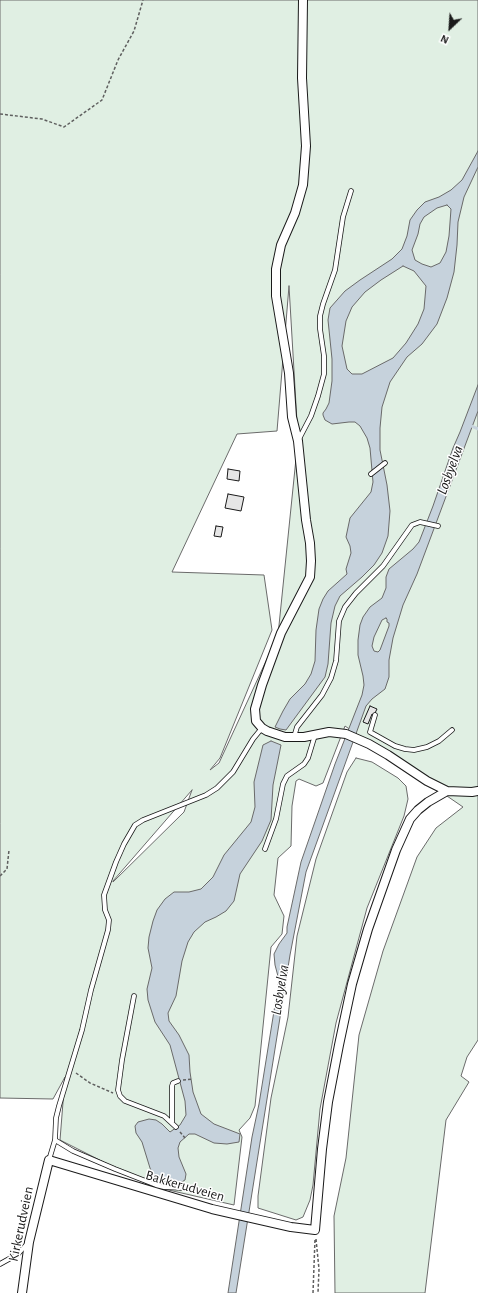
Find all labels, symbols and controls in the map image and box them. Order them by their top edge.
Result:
north arrow [430,8,470,48]
text: N [439,33,451,46]
water label: Losbyelva [433,443,467,497]
water label: Losbyelva [267,963,293,1017]
street label: Bakkerudveien [144,1167,226,1205]
street label: Kirkerudveien [5,1185,37,1263]

